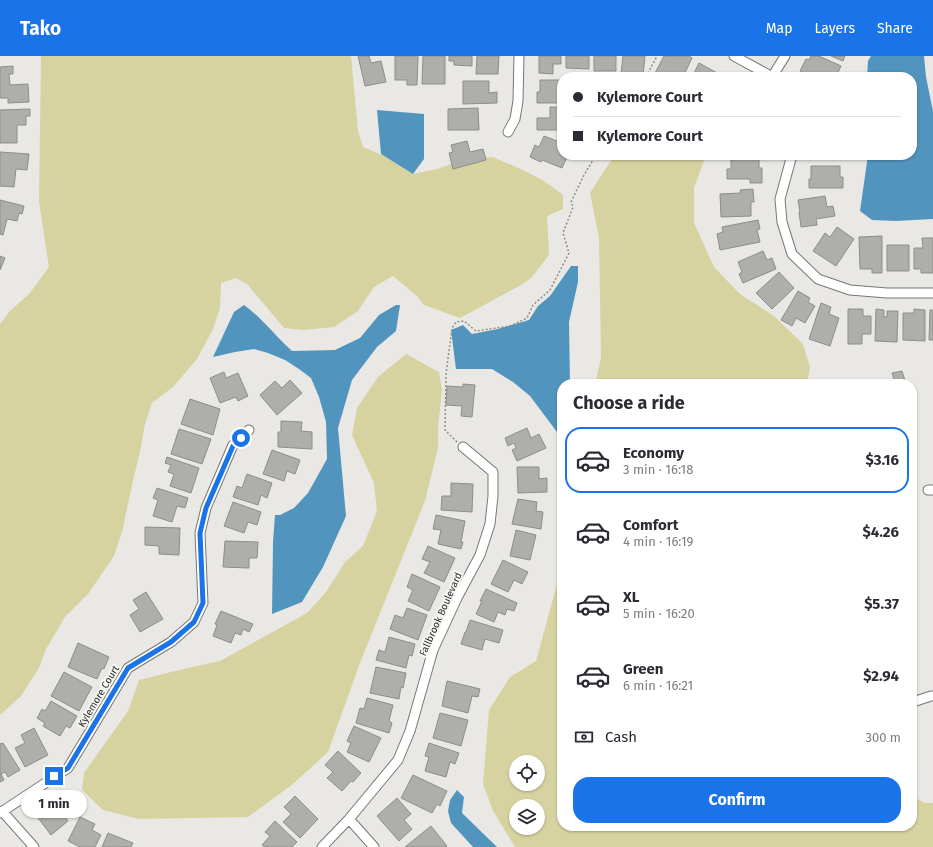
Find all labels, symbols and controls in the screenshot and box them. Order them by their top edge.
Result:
text: Tako [20,17,61,40]
text: Map [766,20,792,37]
text: Layers [814,20,855,37]
text: Share [877,20,913,37]
text: Kylemore Court [597,88,703,106]
text: Kylemore Court [597,127,703,145]
text: Choose a ride [573,392,685,414]
route start [232,429,250,447]
icon: car [575,442,611,478]
text: Economy [623,444,684,462]
text: $3.16 [865,451,899,469]
text: 3 min · 16:18 [623,462,693,477]
icon: car [575,514,611,550]
text: Comfort [623,516,679,534]
text: $4.26 [862,523,899,541]
text: 4 min · 16:19 [623,534,693,549]
street label: Fallbrook Boulevard [417,571,465,658]
icon: car [575,586,611,622]
text: XL [623,588,639,606]
text: $5.37 [864,595,899,613]
text: 5 min · 16:20 [623,606,695,621]
icon: car [575,658,611,694]
text: Green [623,660,663,678]
street label: Kylemore Court [76,663,122,729]
text: $2.94 [863,667,899,685]
text: 6 min · 16:21 [623,678,693,693]
icon: cash [573,726,595,748]
text: Cash [605,728,637,746]
text: 300 m [865,730,901,745]
map controls [509,755,545,835]
button: locate [509,755,545,791]
route end [45,767,63,785]
button: Confirm [573,777,901,823]
callout: 1 min [21,790,87,818]
text: 1 min [38,796,70,811]
button: layers [509,799,545,835]

